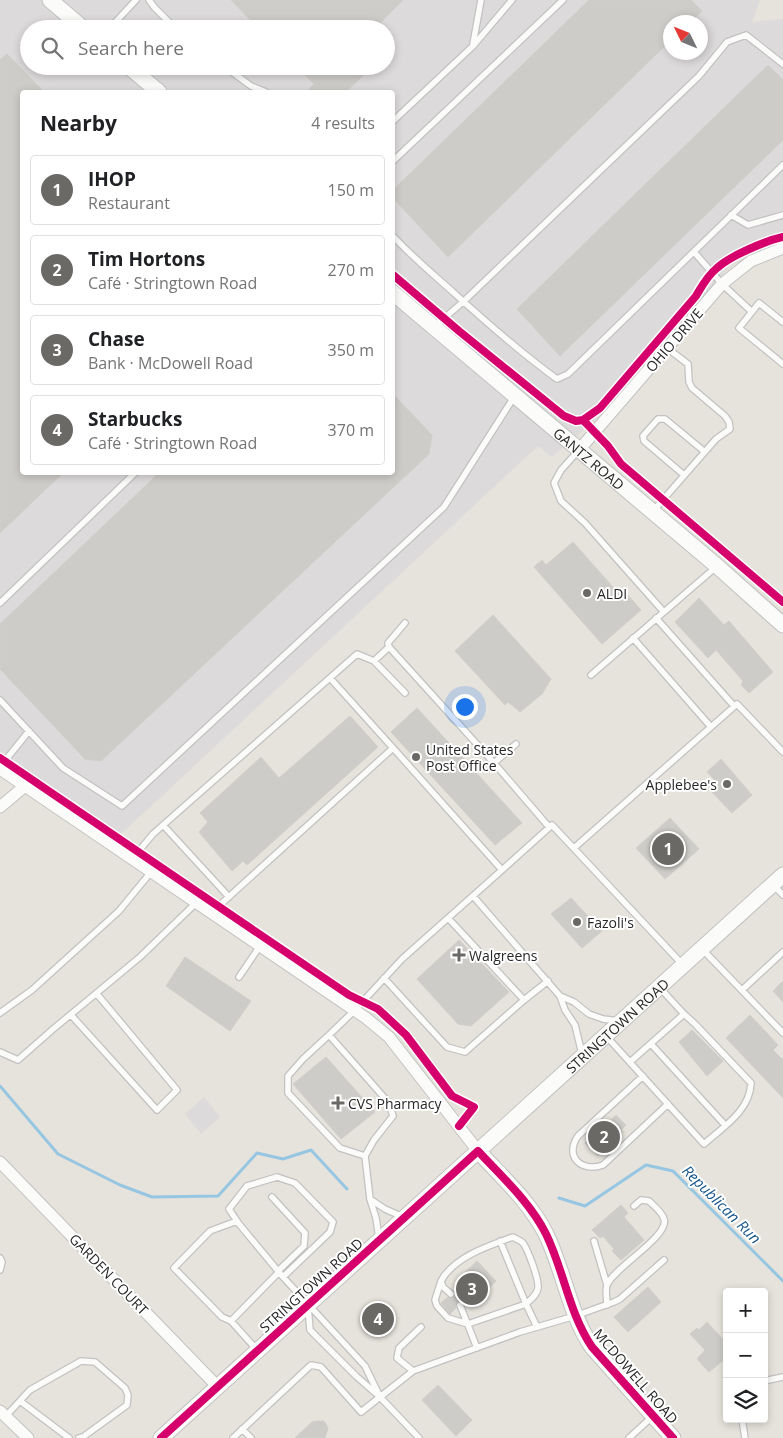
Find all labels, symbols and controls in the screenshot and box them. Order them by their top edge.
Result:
north arrow [663,15,708,60]
search box [20,20,395,75]
icon: search [38,34,66,62]
text: Search here [78,35,184,61]
text: Nearby [40,109,117,137]
text: 4 results [311,112,375,134]
text: IHOP [88,166,136,192]
text: 1 [52,179,62,201]
text: 150 m [328,179,374,201]
text: Restaurant [88,192,170,214]
text: Tim Hortons [88,246,205,272]
text: 2 [52,259,62,281]
text: 270 m [328,259,374,281]
text: Café · Stringtown Road [88,272,257,294]
street label: OHIO DRIVE [641,304,707,376]
text: Chase [88,326,145,352]
text: 3 [52,339,62,361]
text: 350 m [328,339,374,361]
text: Bank · McDowell Road [88,352,253,374]
text: Starbucks [88,406,182,432]
text: 4 [52,419,62,441]
text: 370 m [328,419,374,441]
street label: GANTZ ROAD [550,423,629,494]
text: Café · Stringtown Road [88,432,257,454]
place label: ALDI [597,584,627,603]
marker: ALDI [581,587,593,599]
your location [452,694,478,720]
place label: United States Post Office [426,740,514,775]
marker: United States Post Office [410,751,422,763]
place label: Applebee's [646,775,717,794]
marker: Applebee's [721,778,733,790]
pin: 1 [652,830,684,868]
place label: Fazoli's [587,913,634,932]
marker: Fazoli's [571,916,583,928]
place label: Walgreens [469,946,538,965]
marker: Walgreens [453,949,465,961]
street label: STRINGTOWN ROAD [561,974,673,1077]
place label: CVS Pharmacy [348,1094,442,1113]
marker: CVS Pharmacy [332,1097,344,1109]
pin: 2 [588,1118,620,1156]
water label: Republican Run [678,1160,766,1248]
street label: GARDEN COURT [65,1229,153,1319]
street label: STRINGTOWN ROAD [255,1233,367,1337]
pin: 3 [456,1270,488,1308]
map controls [723,1288,768,1423]
button: + [723,1288,768,1333]
pin: 4 [362,1300,394,1338]
street label: MCDOWELL ROAD [589,1324,683,1428]
button: − [723,1333,768,1378]
button: layers [723,1378,768,1423]

